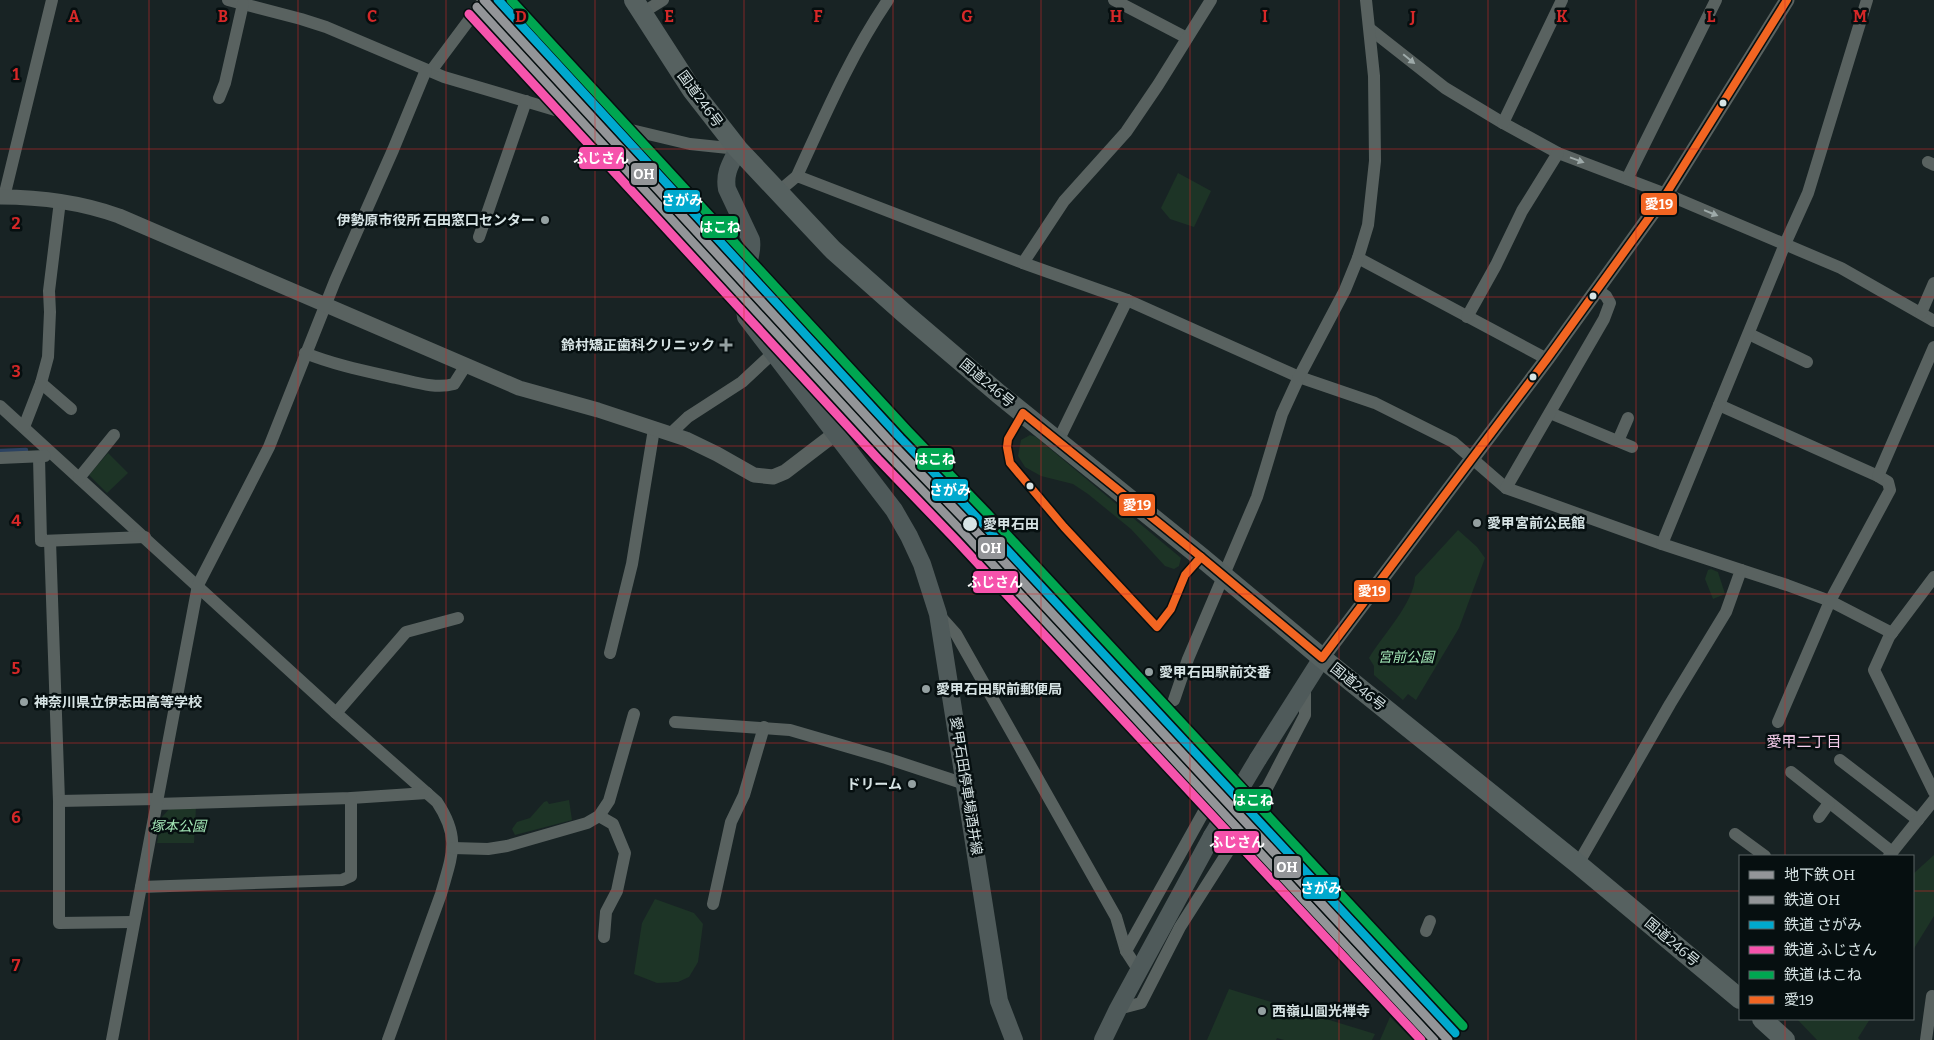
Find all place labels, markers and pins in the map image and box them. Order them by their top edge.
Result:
unlabelled marker [1718,98,1728,108]
place label: 伊勢原市役所 石田窓口センター [336,212,535,229]
marker: 伊勢原市役所 石田窓口センター [539,214,551,226]
unlabelled marker [1588,291,1598,301]
place label: 鈴村矯正歯科クリニック [561,337,715,354]
marker: 鈴村矯正歯科クリニック [719,338,733,352]
unlabelled marker [1528,372,1538,382]
unlabelled marker [1025,481,1035,491]
marker: 愛甲石田 [961,515,979,533]
place label: 愛甲宮前公民館 [1487,515,1585,532]
place label: 愛甲石田 [983,516,1039,533]
marker: 愛甲宮前公民館 [1471,517,1483,529]
place label: 愛甲石田駅前交番 [1159,664,1271,681]
marker: 愛甲石田駅前交番 [1143,666,1155,678]
place label: 愛甲石田駅前郵便局 [936,681,1062,698]
marker: 愛甲石田駅前郵便局 [920,683,932,695]
place label: 神奈川県立伊志田高等学校 [34,694,202,711]
marker: 神奈川県立伊志田高等学校 [18,696,30,708]
place label: ドリーム [846,776,902,793]
marker: ドリーム [906,778,918,790]
place label: 西嶺山圓光禅寺 [1272,1003,1370,1020]
marker: 西嶺山圓光禅寺 [1256,1005,1268,1017]

